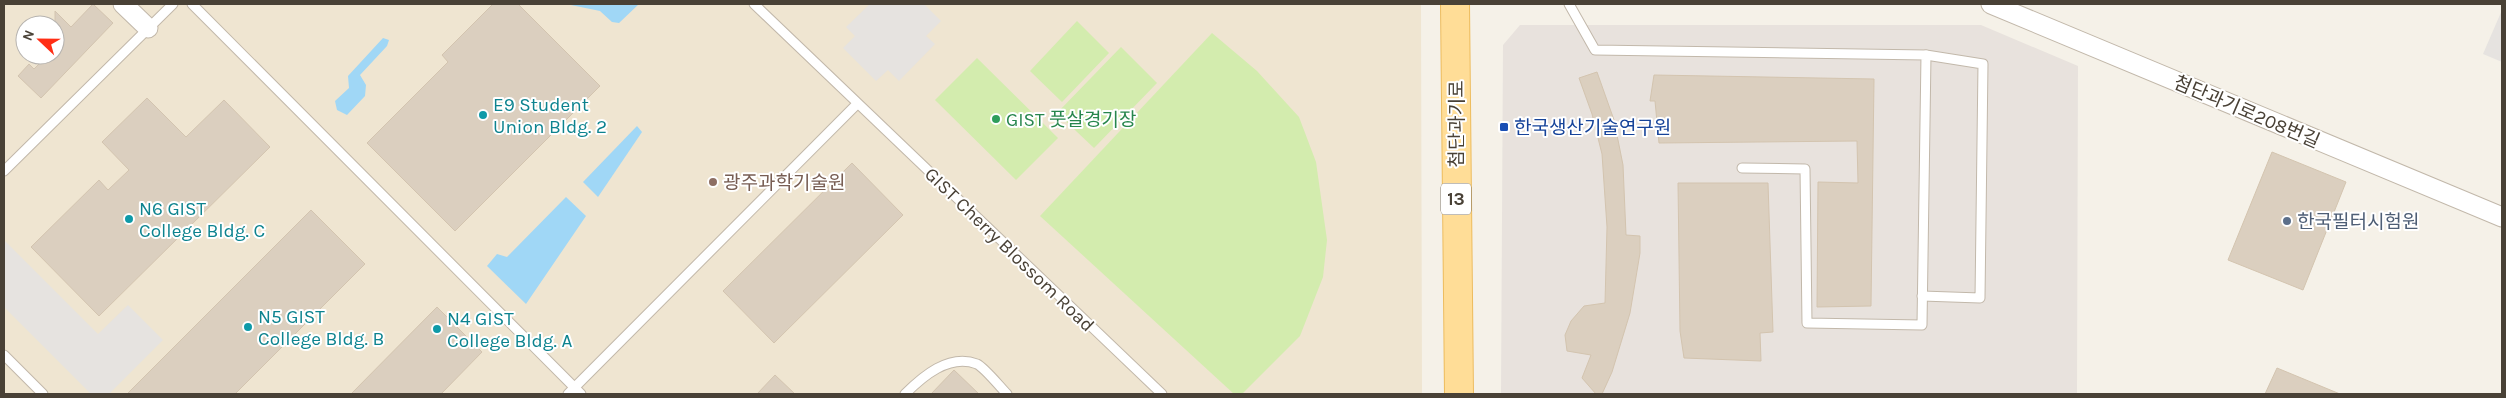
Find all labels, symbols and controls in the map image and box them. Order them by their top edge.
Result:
north arrow [15,15,65,65]
text: N [19,27,38,43]
street label: 첨단과기로208번길 [2170,71,2323,153]
street label: 첨단과기로 [1446,80,1468,168]
place label: E9 Student Union Bldg. 2 [493,94,607,138]
marker: E9 Student Union Bldg. 2 [477,109,489,121]
place label: GIST 풋살경기장 [1006,109,1136,131]
marker: GIST 풋살경기장 [990,113,1002,125]
place label: 한국생산기술연구원 [1514,117,1671,139]
marker: 한국생산기술연구원 [1498,121,1510,133]
street label: GIST Cherry Blossom Road [920,163,1099,336]
place label: 광주과학기술원 [723,172,845,194]
marker: 광주과학기술원 [707,176,719,188]
road number: 13 [1441,183,1471,214]
place label: N6 GIST College Bldg. C [139,198,265,242]
place label: 한국필터시험원 [2297,211,2419,233]
marker: N6 GIST College Bldg. C [123,213,135,225]
marker: 한국필터시험원 [2281,215,2293,227]
place label: N5 GIST College Bldg. B [258,306,384,350]
place label: N4 GIST College Bldg. A [447,308,572,352]
marker: N5 GIST College Bldg. B [242,321,254,333]
marker: N4 GIST College Bldg. A [431,323,443,335]

